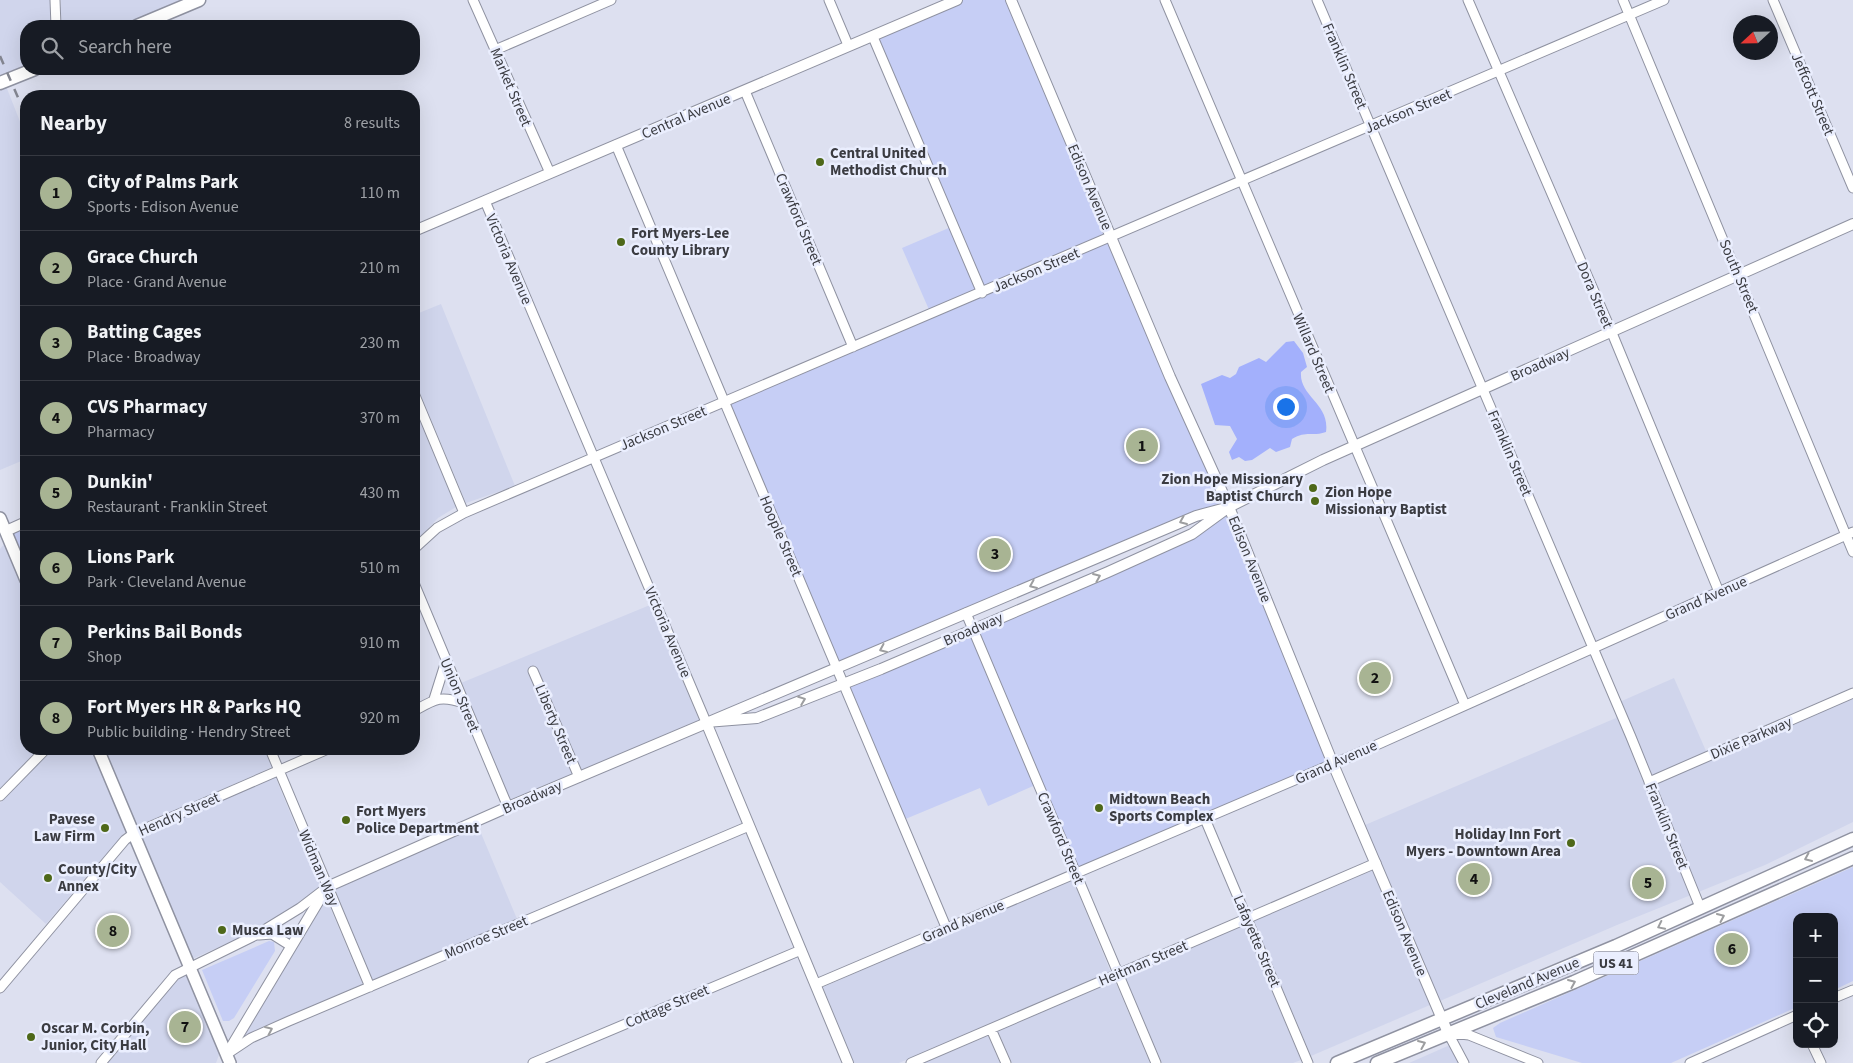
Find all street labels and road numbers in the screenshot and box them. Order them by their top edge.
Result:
street label: Franklin Street [1317,20,1372,112]
street label: Market Street [485,45,537,130]
street label: Jeffcott Street [1786,50,1839,139]
street label: Jackson Street [1362,84,1455,139]
street label: Central Avenue [638,88,734,145]
street label: Edison Avenue [1062,141,1117,233]
street label: Crawford Street [770,170,827,268]
street label: Victoria Avenue [480,211,537,308]
street label: South Street [1714,236,1763,316]
street label: Jackson Street [990,243,1083,298]
street label: Dora Street [1571,259,1618,332]
street label: Willard Street [1287,310,1340,396]
street label: Broadway [1507,342,1573,387]
street label: Jackson Street [617,401,710,456]
street label: Franklin Street [1482,407,1537,499]
street label: Hoople Street [754,492,807,580]
street label: Edison Avenue [1223,513,1276,606]
street label: Grand Avenue [1662,571,1750,626]
street label: Victoria Avenue [639,584,696,681]
street label: Broadway [940,608,1006,651]
street label: Union Street [435,655,485,735]
street label: Liberty Street [529,681,582,767]
street label: Dixie Parkway [1707,712,1795,765]
street label: Grand Avenue [1292,735,1380,790]
street label: Broadway [499,776,565,819]
street label: Franklin Street [1640,780,1693,873]
street label: Hendry Street [135,787,223,842]
street label: Crawford Street [1032,789,1089,887]
street label: Widman Way [293,827,344,910]
street label: Edison Avenue [1377,887,1432,979]
street label: Lafayette Street [1228,892,1285,991]
street label: Grand Avenue [919,895,1008,948]
street label: Monroe Street [441,911,531,964]
street label: Heitman Street [1095,935,1191,992]
road number: US 41 [1594,951,1638,974]
street label: Cleveland Avenue [1472,952,1583,1015]
street label: Cottage Street [622,979,712,1033]

